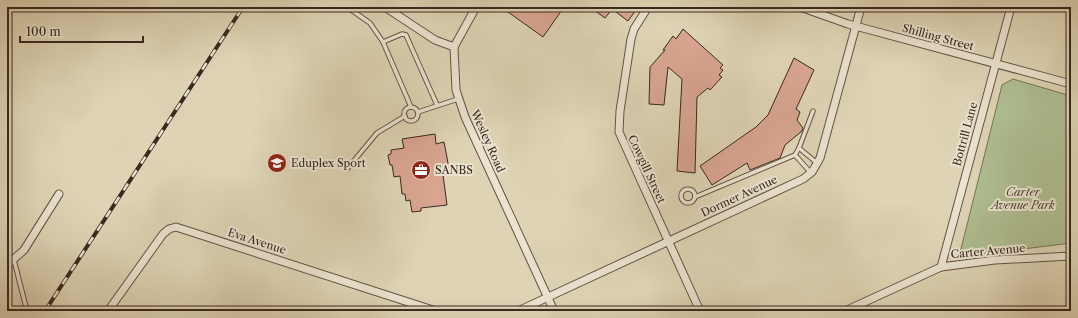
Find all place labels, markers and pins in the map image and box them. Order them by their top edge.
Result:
school or university icon: Eduplex Sport [266,152,288,174]
place label: Eduplex Sport [291,156,366,170]
office icon: SANBS [410,159,432,181]
place label: SANBS [435,163,473,177]

